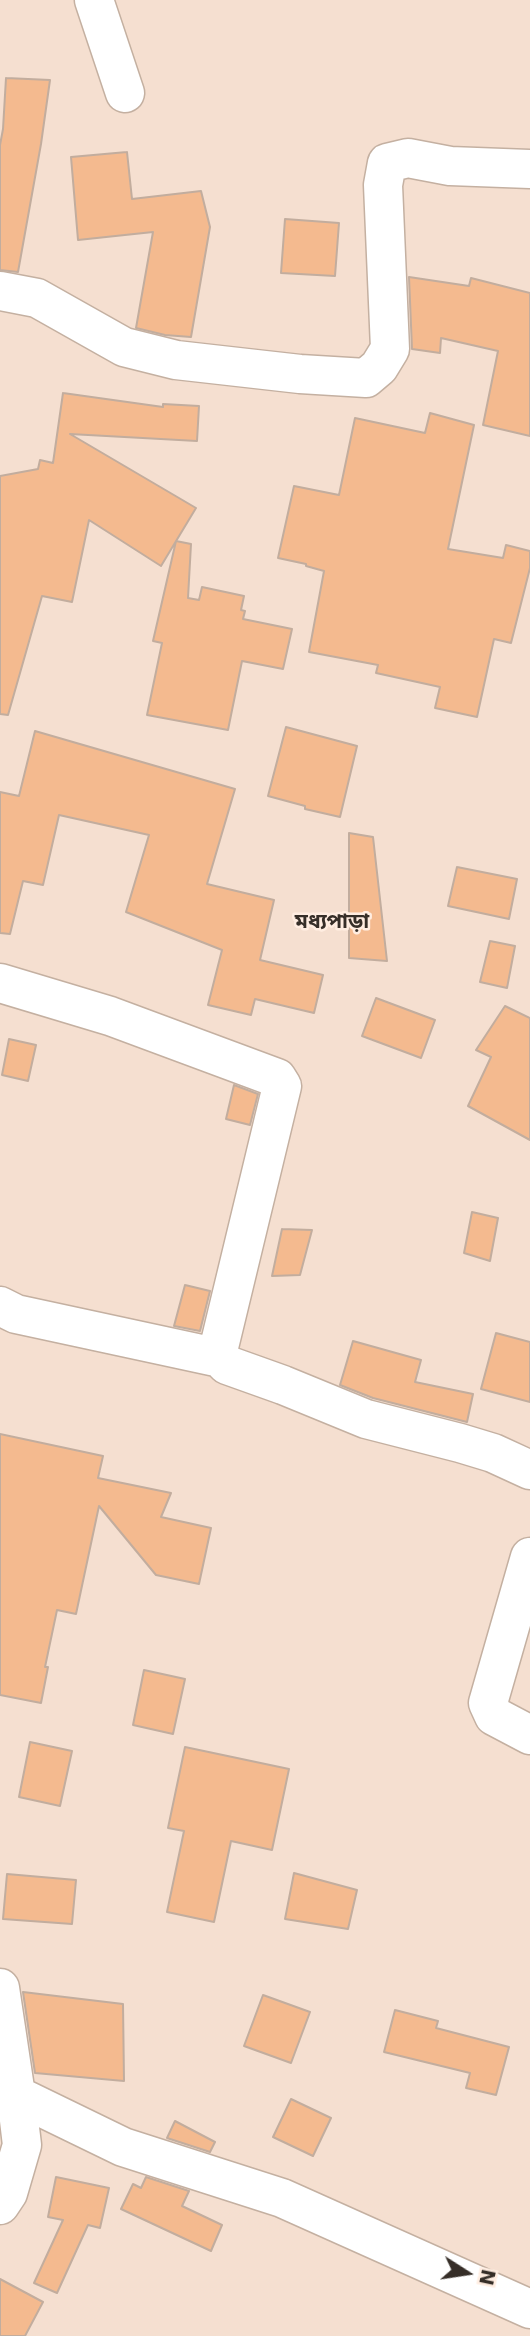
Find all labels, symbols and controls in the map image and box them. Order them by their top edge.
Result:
district label: মধ্যপাড়া [295,910,369,936]
north arrow [432,2238,502,2308]
text: N [475,2267,500,2287]

